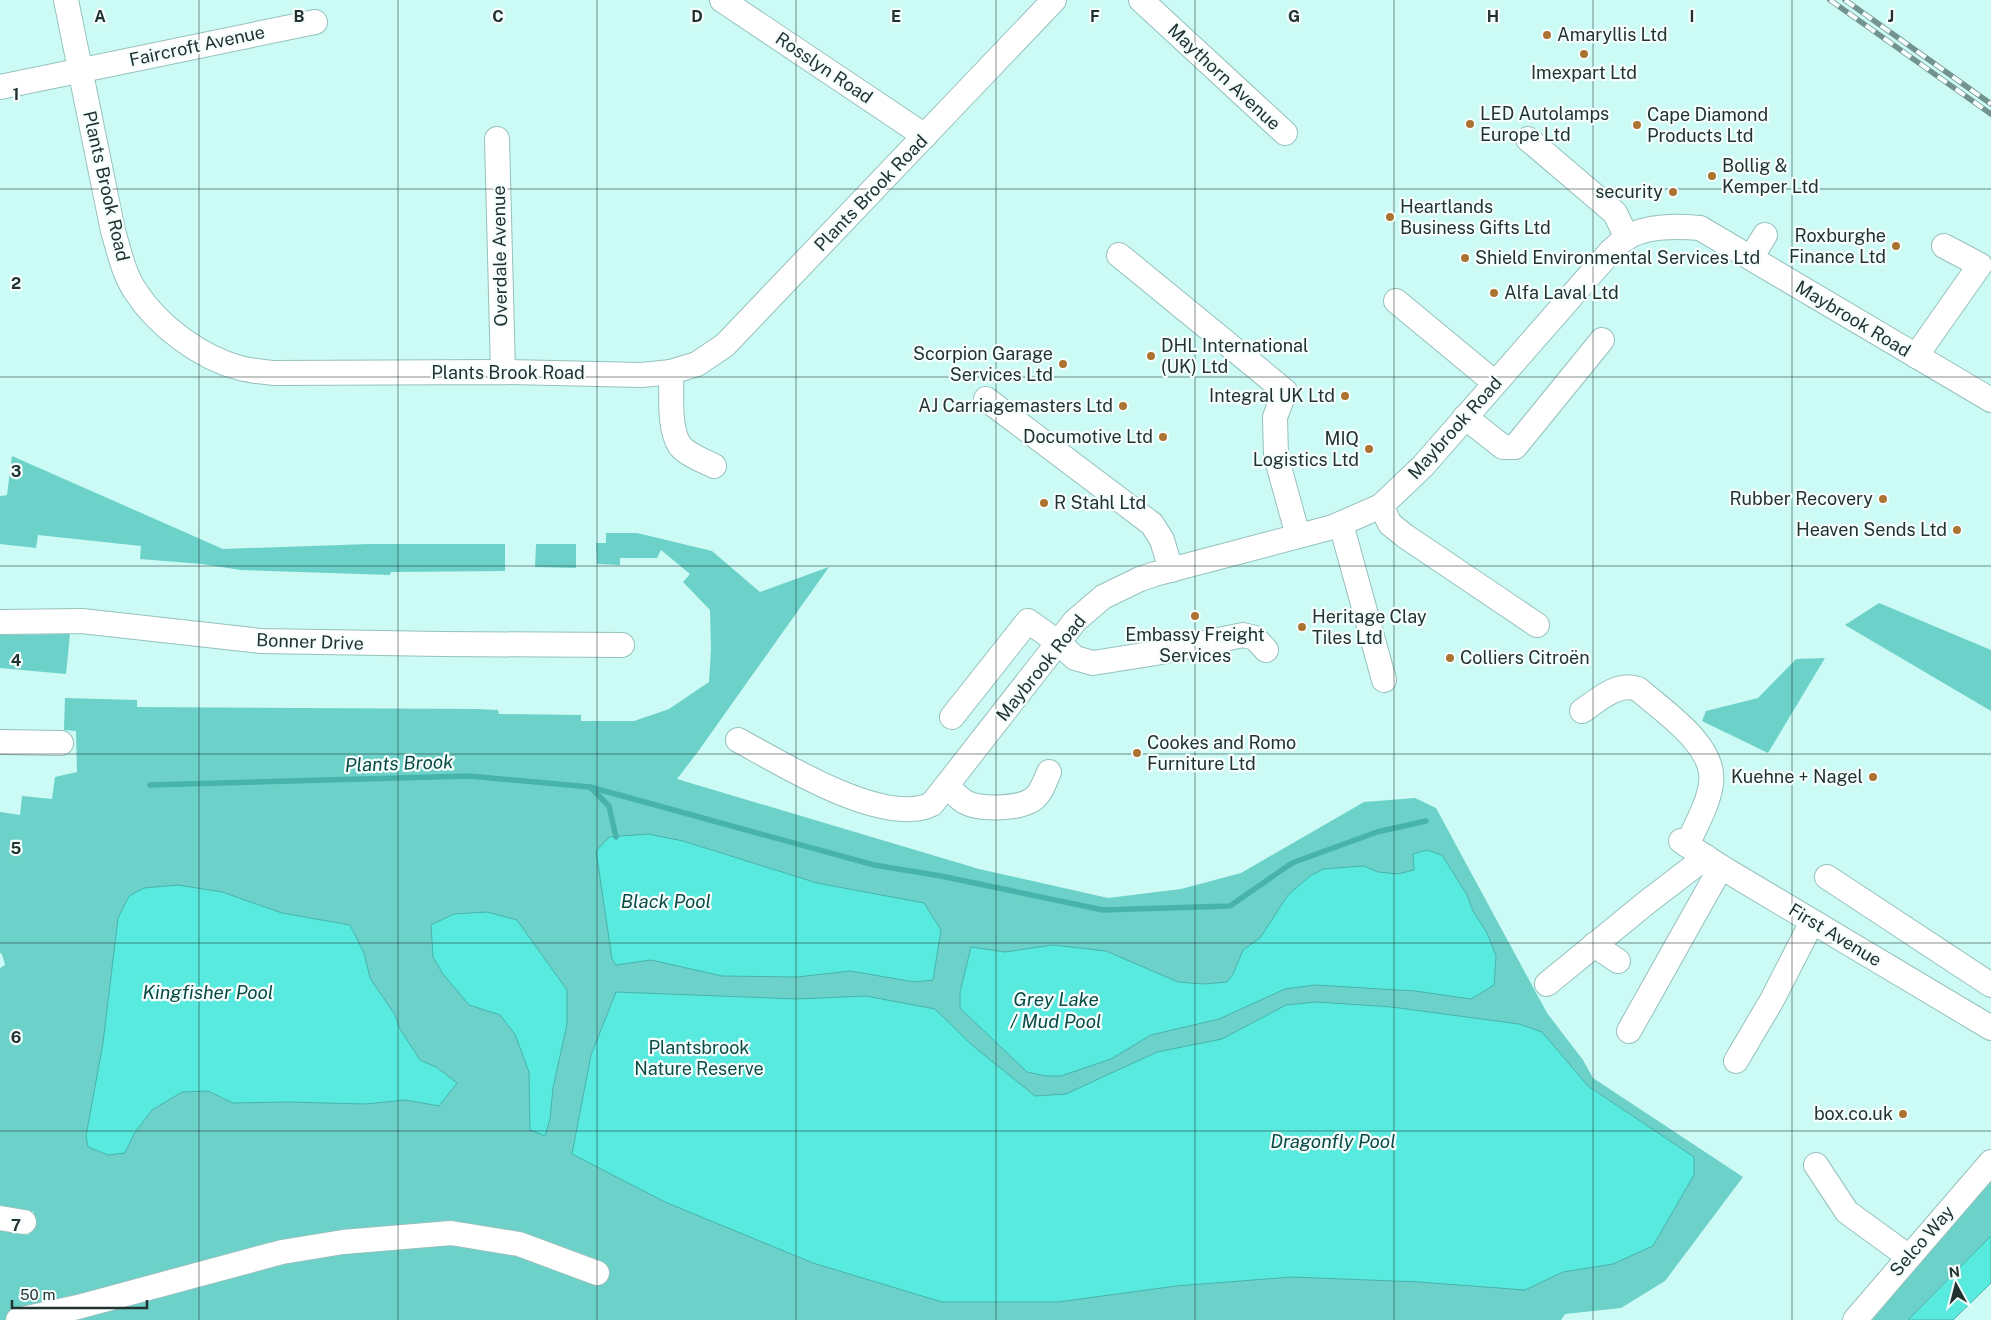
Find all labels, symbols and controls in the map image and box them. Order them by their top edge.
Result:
text: A [94,7,106,26]
text: B [294,7,305,26]
text: C [492,7,504,26]
text: D [691,7,703,26]
text: E [891,7,901,26]
text: F [1090,7,1100,26]
text: G [1288,7,1300,26]
text: H [1487,7,1499,26]
text: I [1690,7,1694,26]
text: J [1888,7,1894,26]
street label: Maythorn Avenue [1164,19,1285,134]
street label: Faircroft Avenue [127,21,267,70]
place label: Amaryllis Ltd [1557,24,1668,45]
street label: Rosslyn Road [772,27,877,108]
marker: Amaryllis Ltd [1541,29,1553,41]
marker: Imexpart Ltd [1578,48,1590,60]
place label: Imexpart Ltd [1531,62,1637,83]
text: 1 [13,85,19,104]
place label: LED Autolamps Europe Ltd [1480,103,1609,145]
place label: Cape Diamond Products Ltd [1647,104,1768,146]
street label: Plants Brook Road [79,109,134,263]
marker: LED Autolamps Europe Ltd [1464,118,1476,130]
marker: Cape Diamond Products Ltd [1631,119,1643,131]
street label: Plants Brook Road [810,130,932,255]
place label: Bollig & Kemper Ltd [1722,155,1819,197]
marker: Bollig & Kemper Ltd [1706,170,1718,182]
place label: security [1595,181,1663,202]
street label: Overdale Avenue [488,185,511,327]
marker: security [1667,186,1679,198]
place label: Heartlands Business Gifts Ltd [1400,196,1551,238]
marker: Heartlands Business Gifts Ltd [1384,211,1396,223]
place label: Roxburghe Finance Ltd [1789,225,1886,267]
marker: Roxburghe Finance Ltd [1890,240,1902,252]
place label: Shield Environmental Services Ltd [1475,247,1760,268]
marker: Shield Environmental Services Ltd [1459,252,1471,264]
text: 2 [11,274,21,293]
street label: Maybrook Road [1792,276,1914,361]
place label: Alfa Laval Ltd [1504,282,1619,303]
marker: Alfa Laval Ltd [1488,287,1500,299]
place label: DHL International (UK) Ltd [1161,335,1308,377]
place label: Scorpion Garage Services Ltd [913,343,1053,385]
marker: DHL International (UK) Ltd [1145,350,1157,362]
marker: Scorpion Garage Services Ltd [1057,358,1069,370]
street label: Plants Brook Road [431,362,585,383]
street label: Maybrook Road [1403,372,1506,483]
place label: Integral UK Ltd [1209,385,1335,406]
marker: Integral UK Ltd [1339,390,1351,402]
place label: AJ Carriagemasters Ltd [918,395,1113,416]
marker: AJ Carriagemasters Ltd [1117,400,1129,412]
place label: Documotive Ltd [1023,426,1153,447]
place label: MIQ Logistics Ltd [1253,428,1359,470]
marker: Documotive Ltd [1157,431,1169,443]
marker: MIQ Logistics Ltd [1363,443,1375,455]
text: 3 [11,462,21,481]
place label: Rubber Recovery [1730,488,1873,509]
place label: R Stahl Ltd [1054,492,1146,513]
marker: Rubber Recovery [1877,493,1889,505]
marker: R Stahl Ltd [1038,497,1050,509]
place label: Heaven Sends Ltd [1796,519,1947,540]
marker: Heaven Sends Ltd [1951,524,1963,536]
place label: Heritage Clay Tiles Ltd [1312,606,1427,648]
street label: Maybrook Road [991,610,1090,725]
marker: Embassy Freight Services [1189,610,1201,622]
marker: Heritage Clay Tiles Ltd [1296,621,1308,633]
place label: Embassy Freight Services [1125,624,1265,666]
street label: Bonner Drive [256,629,364,654]
place label: Colliers Citroën [1460,647,1590,668]
text: 4 [11,651,22,670]
marker: Colliers Citroën [1444,652,1456,664]
place label: Cookes and Romo Furniture Ltd [1147,732,1296,774]
marker: Cookes and Romo Furniture Ltd [1131,747,1143,759]
water label: Plants Brook [344,750,454,776]
place label: Kuehne + Nagel [1731,766,1863,787]
marker: Kuehne + Nagel [1867,771,1879,783]
text: 5 [11,839,22,858]
water label: Black Pool [621,890,711,912]
street label: First Avenue [1785,899,1885,970]
water label: Kingfisher Pool [143,981,273,1003]
water label: Grey Lake / Mud Pool [1009,988,1102,1032]
text: 6 [11,1028,21,1047]
park label: Plantsbrook Nature Reserve [634,1037,764,1079]
place label: box.co.uk [1814,1103,1893,1124]
marker: box.co.uk [1897,1108,1909,1120]
water label: Dragonfly Pool [1270,1130,1396,1152]
street label: Selco Way [1885,1201,1958,1280]
text: 7 [11,1216,21,1235]
north arrow [1931,1260,1981,1310]
text: N [1948,1263,1961,1281]
scale bar [12,1278,148,1310]
text: 50 m [20,1286,55,1303]

